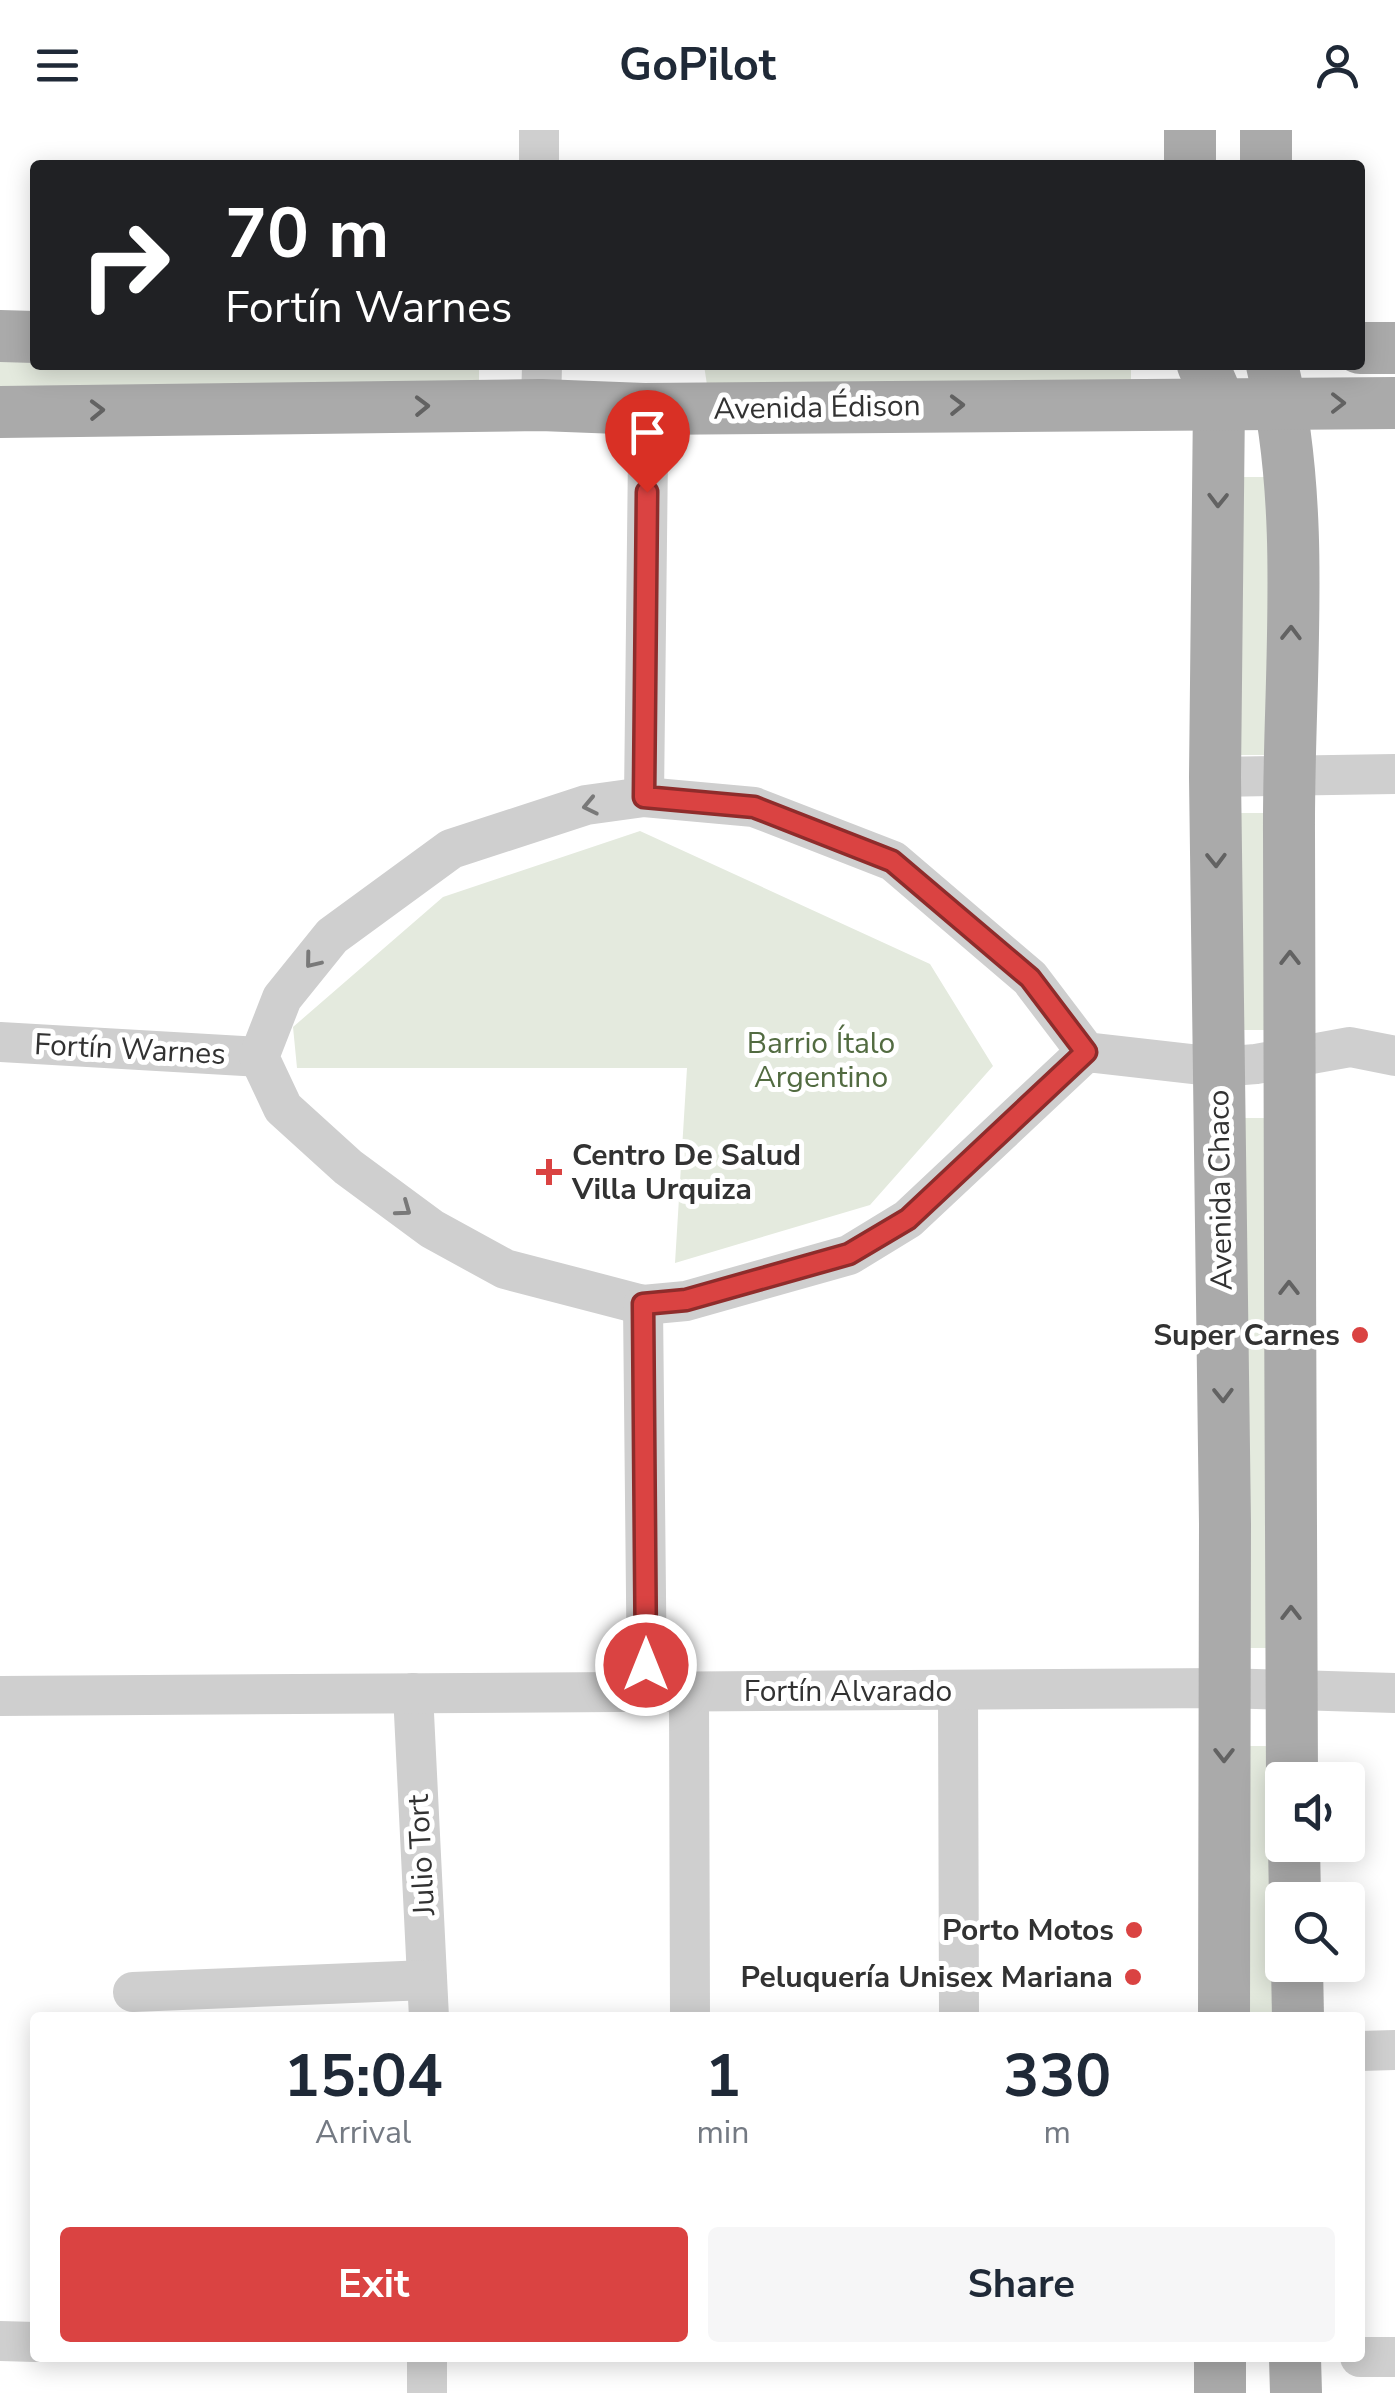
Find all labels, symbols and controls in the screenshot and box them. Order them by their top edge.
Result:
text: GoPilot [619,35,776,96]
icon: menu [30,38,85,93]
icon: person [1310,38,1365,93]
text: 70 m [225,186,389,282]
icon: right [60,200,190,330]
text: Fortín Warnes [225,277,513,338]
street label: Avenida Édison [713,385,921,430]
pin [605,390,690,493]
one-way arrow [1331,392,1347,413]
one-way arrow [416,395,431,417]
one-way arrow [950,395,966,416]
one-way arrow [90,400,106,421]
icon: arrive [620,405,675,460]
one-way arrow [1207,492,1229,508]
one-way arrow [1280,625,1302,640]
one-way arrow [582,794,599,815]
one-way arrow [1206,852,1227,868]
one-way arrow [306,949,324,967]
one-way arrow [1279,950,1301,966]
park label: Barrio Ítalo Argentino [747,1023,895,1098]
street label: Fortín Warnes [33,1024,227,1075]
street label: Avenida Chaco [1198,1089,1243,1291]
place label: Centro De Salud Villa Urquiza [571,1135,801,1210]
marker: Centro De Salud Villa Urquiza [536,1159,562,1185]
one-way arrow [393,1197,411,1214]
one-way arrow [1279,1279,1300,1295]
place label: Super Carnes [1153,1315,1340,1356]
marker: Super Carnes [1349,1324,1371,1346]
one-way arrow [1212,1388,1234,1403]
one-way arrow [1280,1604,1302,1620]
position arrow [594,1613,698,1717]
street label: Fortín Alvarado [744,1671,952,1712]
one-way arrow [1213,1748,1235,1763]
map controls [1265,1762,1365,1982]
button: sound [1265,1762,1365,1862]
street label: Julio Tort [398,1793,445,1918]
button: search [1265,1882,1365,1982]
place label: Porto Motos [942,1910,1114,1951]
marker: Porto Motos [1123,1919,1145,1941]
place label: Peluquería Unisex Mariana [741,1957,1113,1998]
marker: Peluquería Unisex Mariana [1122,1966,1144,1988]
text: 15:04 [284,2035,443,2117]
text: 1 [705,2035,741,2117]
text: 330 [1003,2035,1111,2117]
text: Arrival [315,2111,411,2154]
text: min [696,2111,749,2154]
text: m [1043,2111,1071,2154]
button: Exit [60,2227,688,2342]
button: Share [708,2227,1335,2342]

